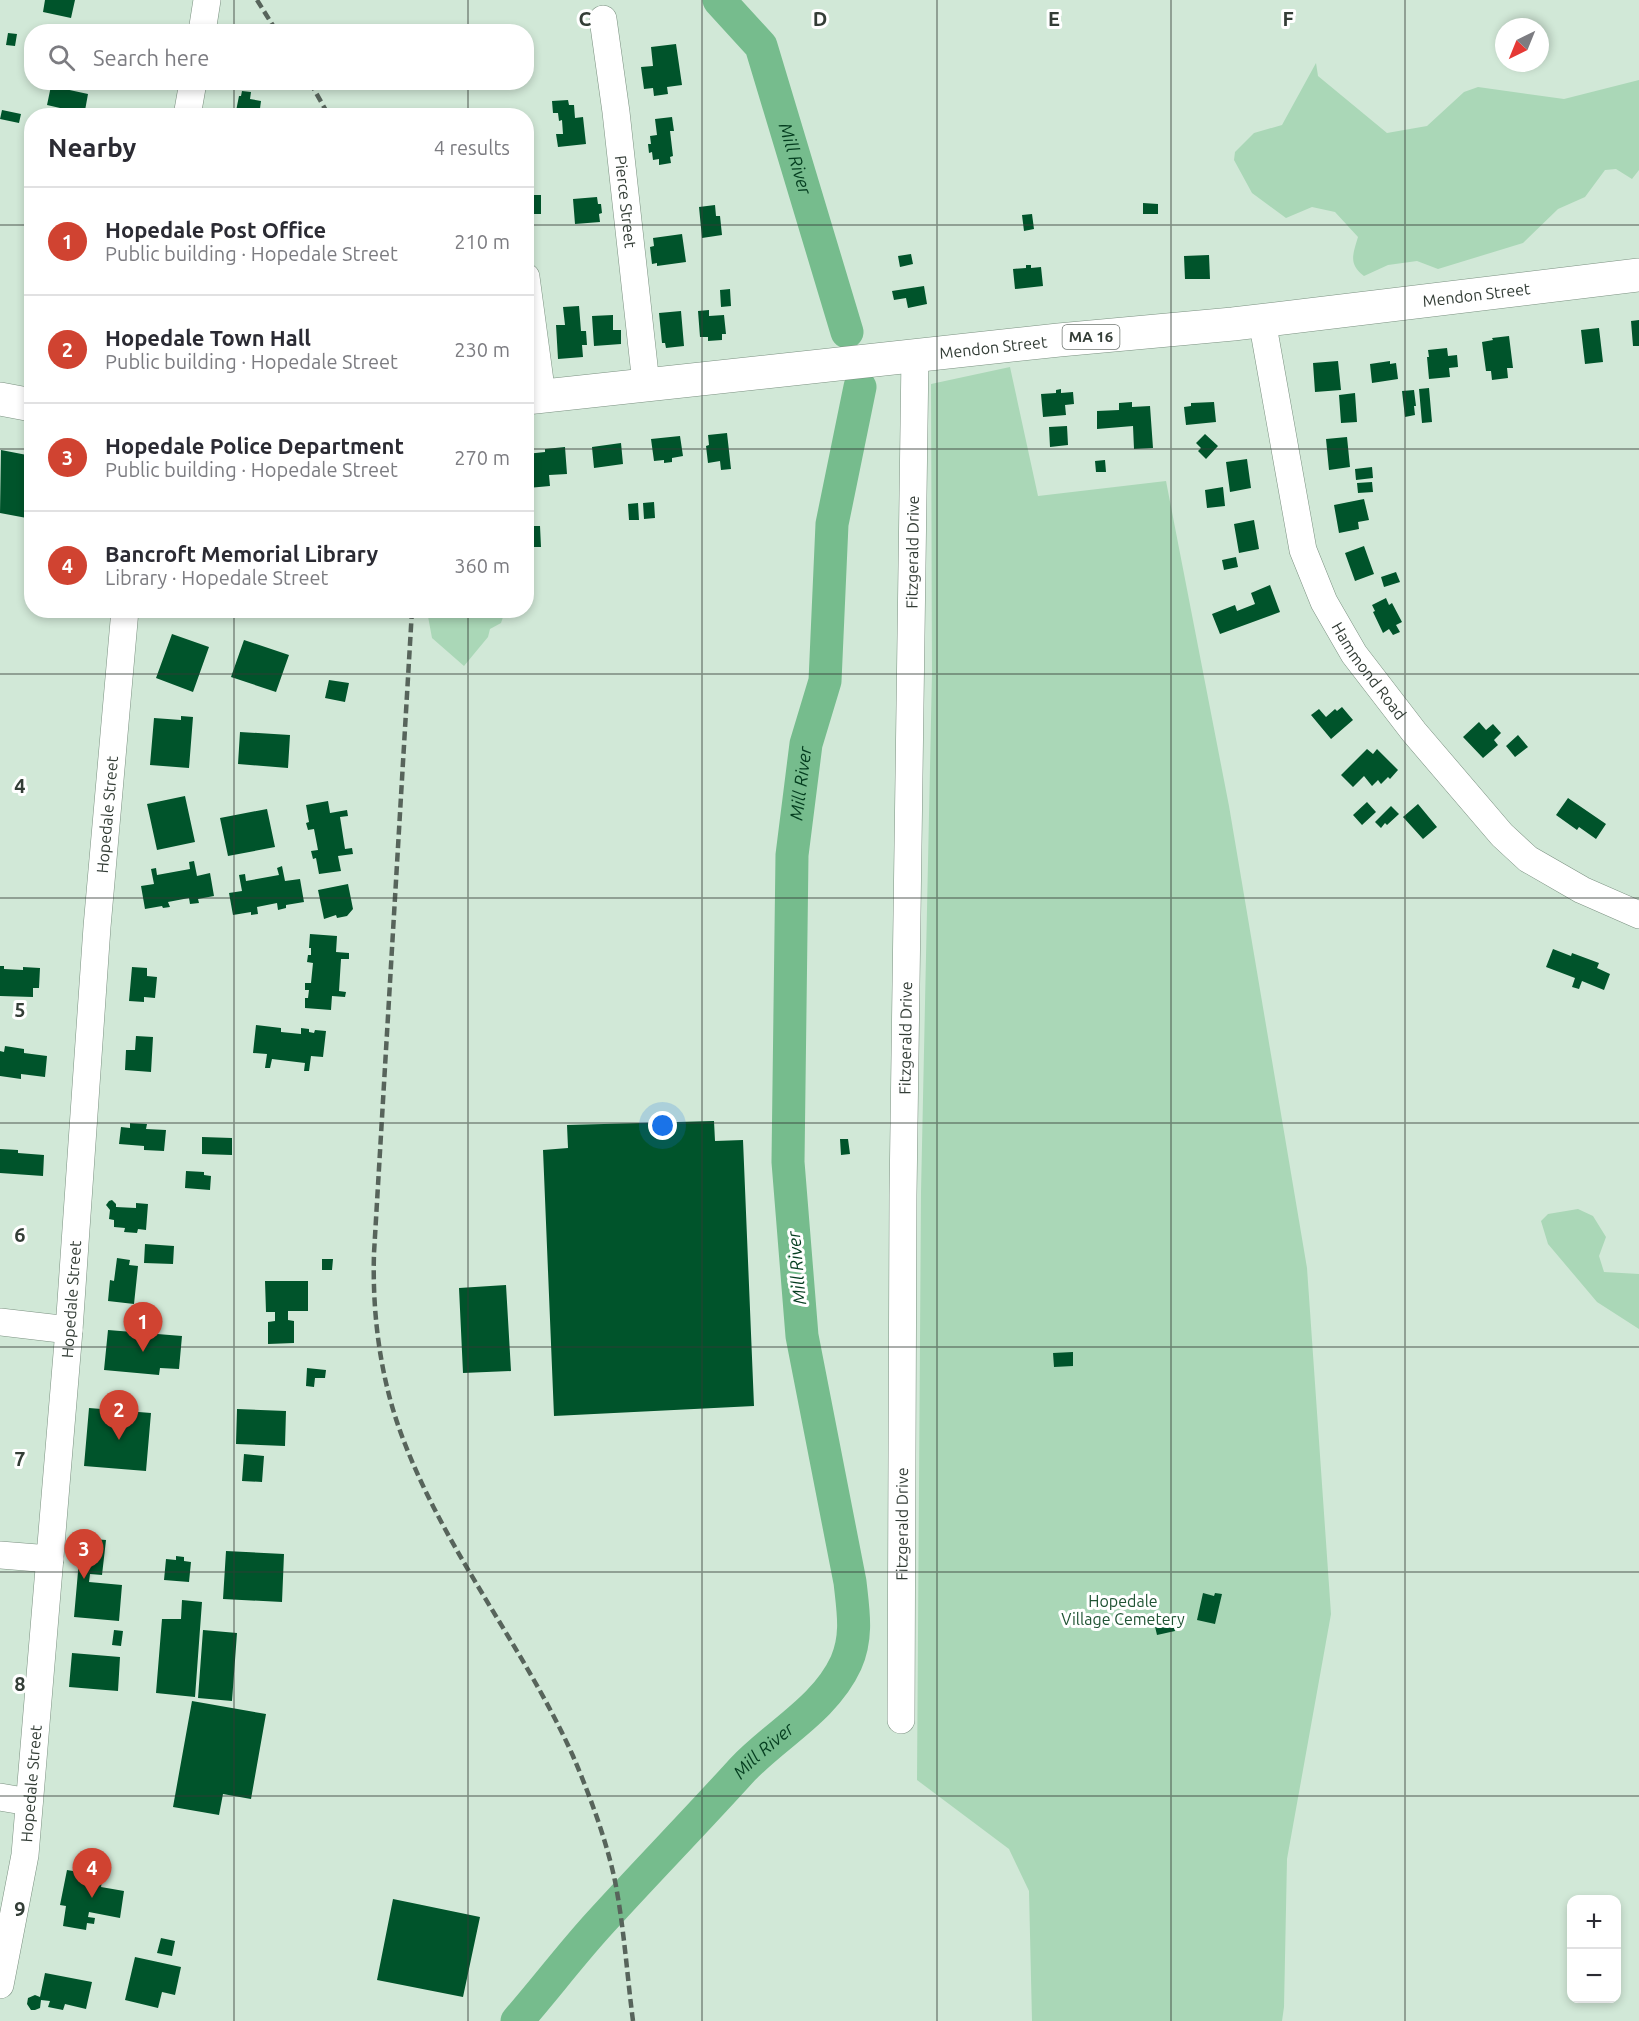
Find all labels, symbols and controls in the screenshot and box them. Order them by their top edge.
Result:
text: C [579,7,592,30]
text: D [813,7,827,30]
text: E [1048,7,1060,30]
text: F [1282,7,1294,30]
north arrow [1495,18,1549,72]
search box [24,24,534,90]
icon: search [45,41,78,74]
text: Search here [93,45,209,70]
water label: Mill River [776,120,816,198]
text: Nearby [48,133,136,162]
text: 4 results [434,136,510,159]
street label: Pierce Street [612,154,640,249]
text: Hopedale Post Office [105,217,326,242]
text: 1 [62,230,73,253]
text: 210 m [454,230,510,253]
text: Public building · Hopedale Street [105,242,398,265]
street label: Mendon Street [1422,279,1532,310]
text: Hopedale Town Hall [105,325,311,350]
road number: MA 16 [1062,325,1120,349]
street label: Mendon Street [938,332,1049,362]
text: 2 [62,338,73,361]
text: 230 m [454,338,510,361]
text: Public building · Hopedale Street [105,350,398,373]
text: Hopedale Police Department [105,433,404,458]
text: 3 [62,446,73,469]
text: 270 m [454,446,510,469]
text: Public building · Hopedale Street [105,458,398,481]
street label: Fitzgerald Drive [902,495,922,609]
text: Bancroft Memorial Library [105,541,378,566]
text: 4 [62,554,73,577]
text: 360 m [454,554,510,577]
text: Library · Hopedale Street [105,566,328,589]
street label: Hammond Road [1328,619,1410,723]
water label: Mill River [785,744,815,821]
street label: Hopedale Street [93,754,121,874]
text: 4 [14,774,26,797]
street label: Fitzgerald Drive [895,981,915,1095]
text: 5 [14,998,26,1021]
your location [648,1111,677,1140]
text: 6 [14,1223,26,1246]
water label: Mill River [783,1229,809,1306]
street label: Hopedale Street [58,1239,84,1359]
pin: 1 [124,1302,162,1352]
pin: 2 [100,1390,138,1440]
text: 7 [14,1447,26,1470]
street label: Fitzgerald Drive [893,1467,911,1581]
pin: 3 [64,1530,104,1579]
park label: Hopedale Village Cemetery [1061,1592,1185,1628]
text: 8 [14,1672,26,1695]
water label: Mill River [728,1717,798,1782]
street label: Hopedale Street [17,1723,45,1843]
pin: 4 [72,1848,112,1898]
map controls [1567,1895,1621,2003]
button: + [1567,1895,1621,1949]
text: 9 [14,1897,26,1920]
button: − [1567,1949,1621,2003]

